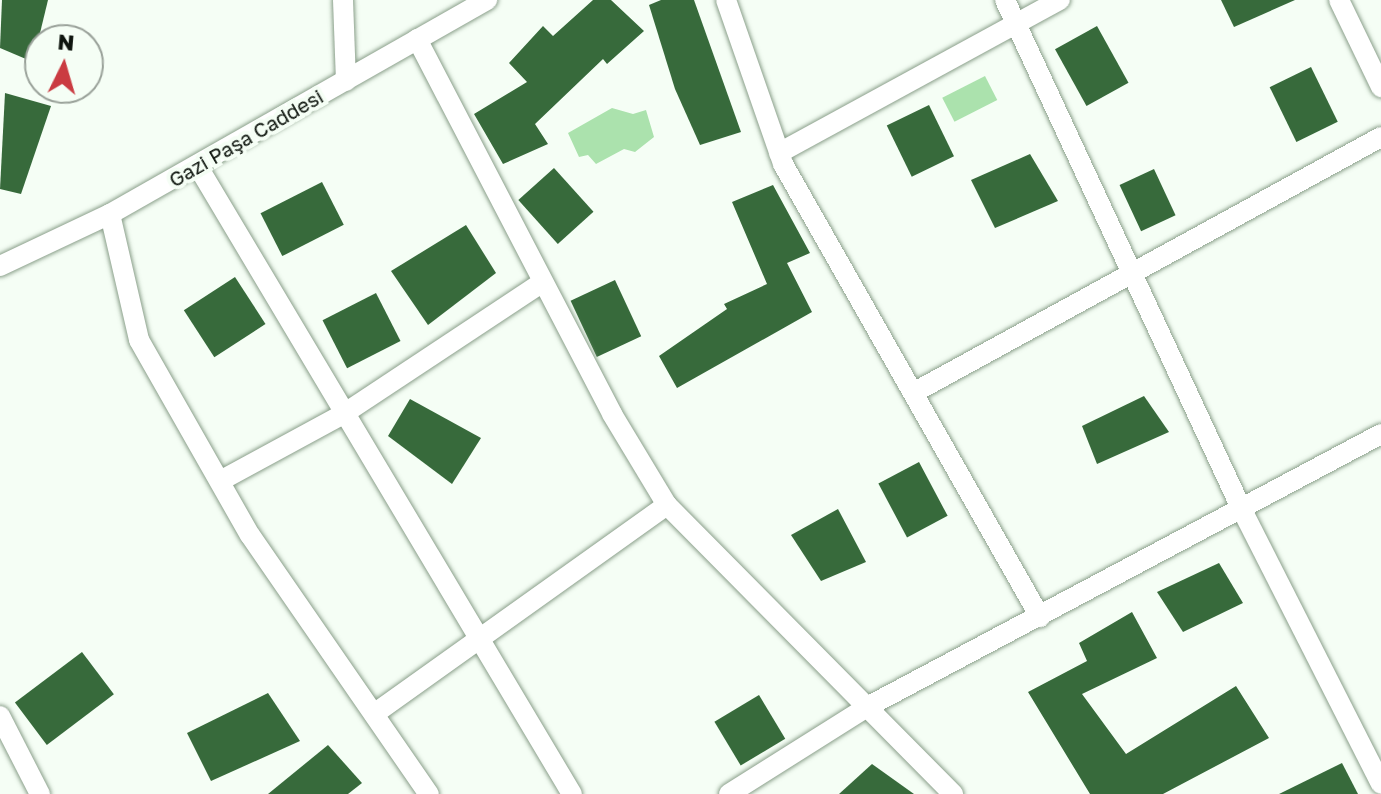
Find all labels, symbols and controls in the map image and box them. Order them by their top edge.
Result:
north arrow [24,24,104,104]
text: N [56,27,75,56]
street label: Gazi Paşa Caddesi [165,84,327,192]

